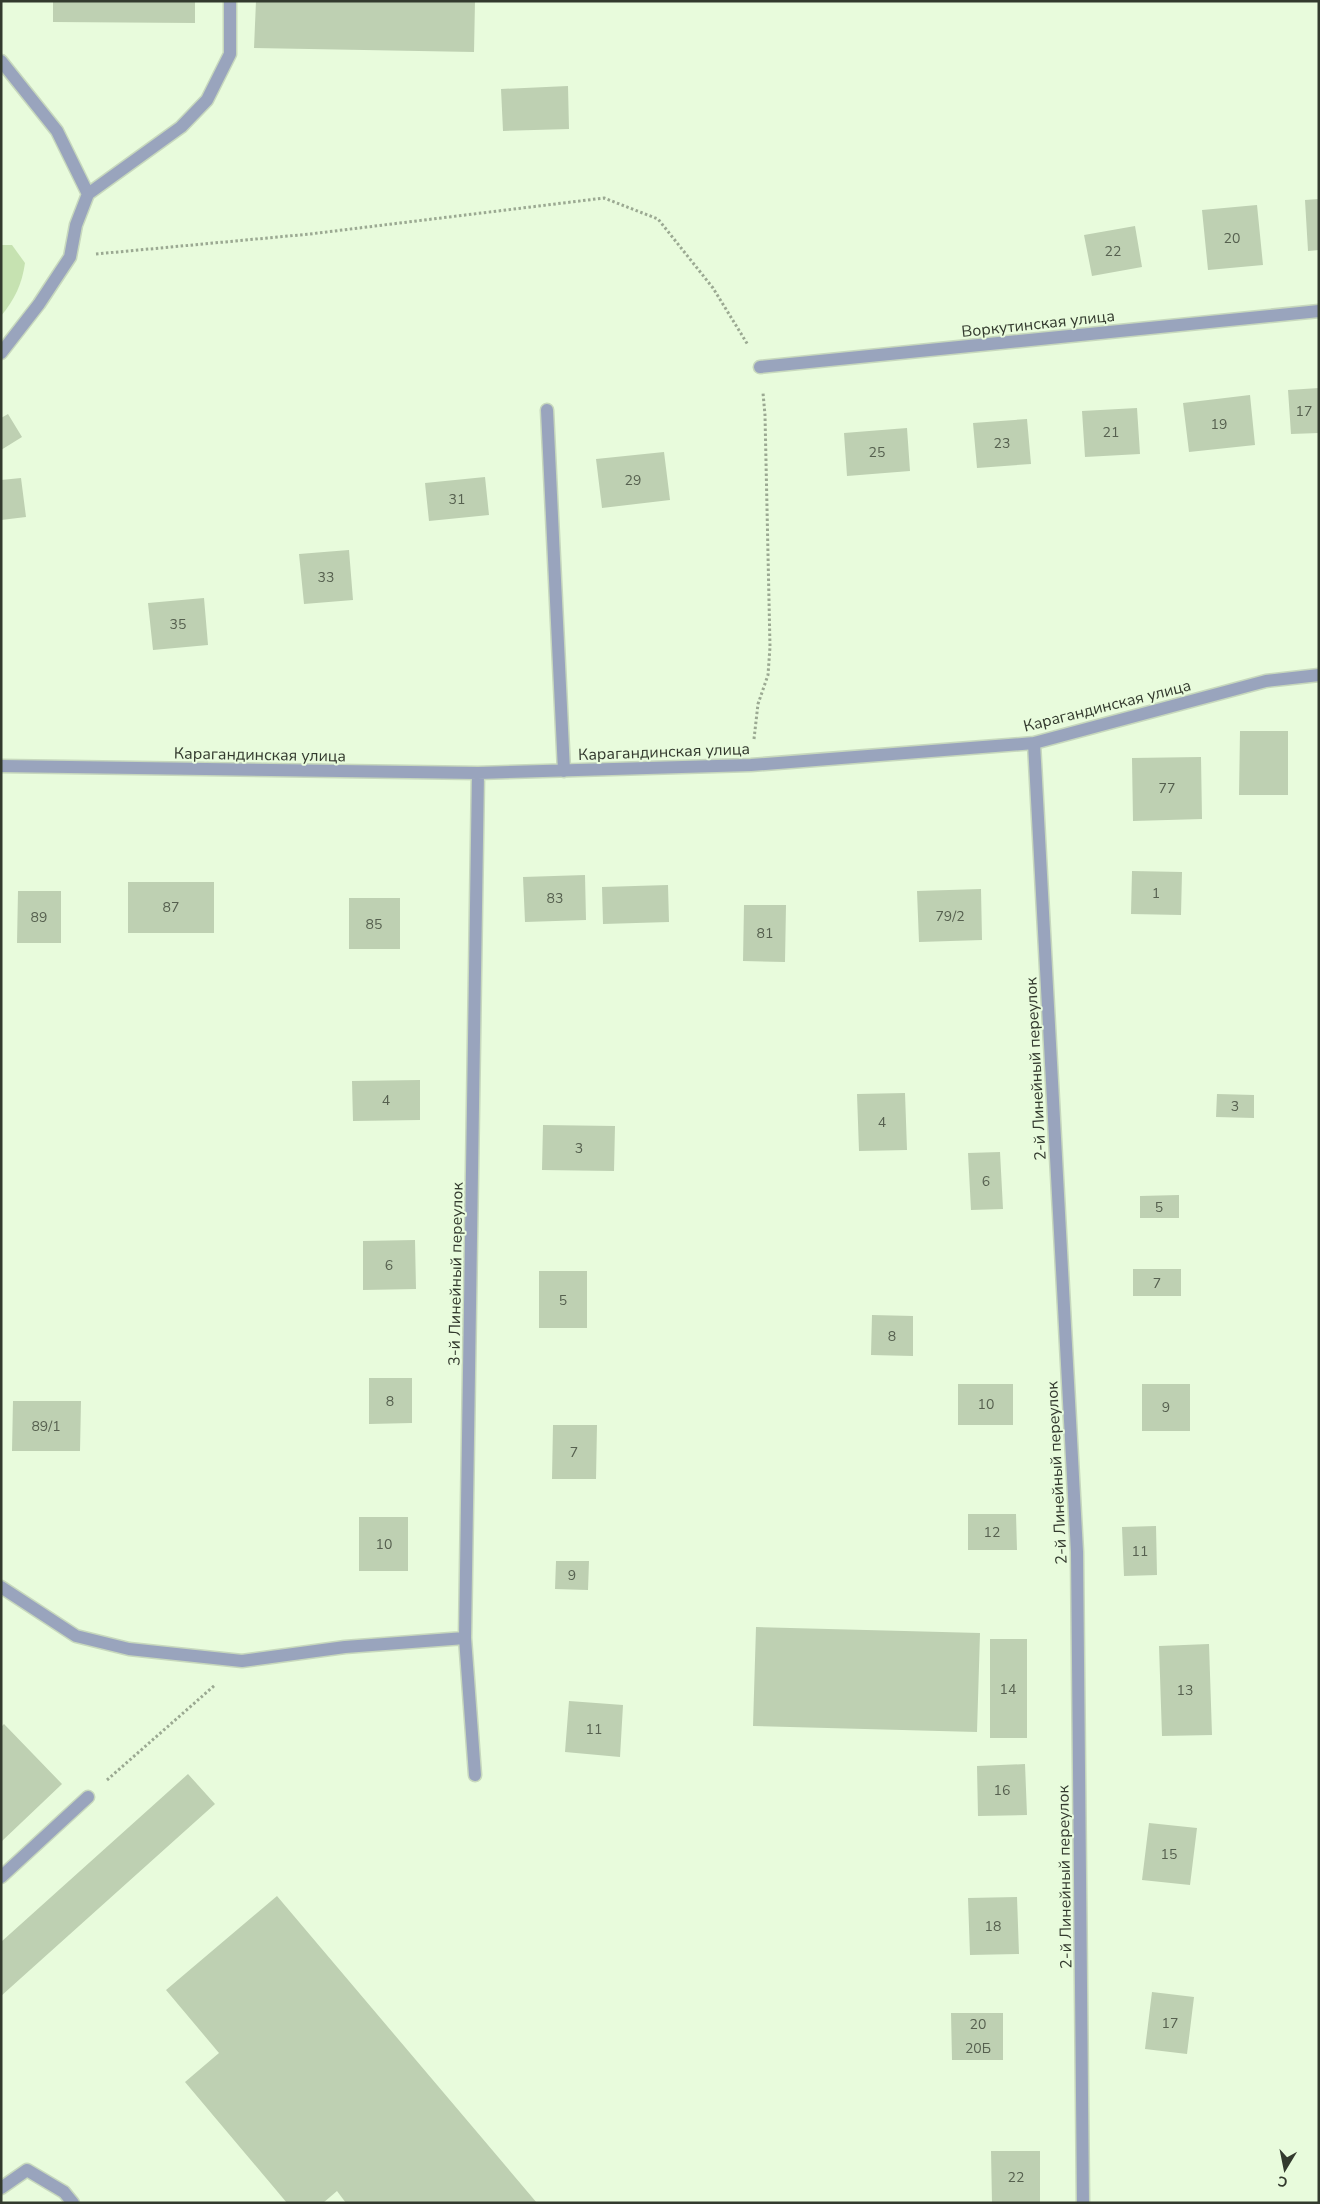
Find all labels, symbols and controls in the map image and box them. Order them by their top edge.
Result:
house number: 20 [1224,229,1240,248]
house number: 22 [1105,242,1121,261]
street label: Воркутинская улица [960,305,1116,343]
house number: 17 [1296,402,1312,421]
house number: 19 [1211,415,1227,434]
house number: 21 [1103,423,1119,442]
house number: 23 [994,434,1010,453]
house number: 25 [869,443,885,462]
house number: 29 [625,471,641,490]
house number: 31 [449,490,465,509]
house number: 33 [318,568,334,587]
house number: 35 [170,615,186,634]
street label: Карагандинская улица [1021,674,1193,737]
street label: Карагандинская улица [578,738,750,766]
street label: Карагандинская улица [174,742,346,768]
house number: 77 [1159,779,1175,798]
house number: 1 [1152,884,1160,903]
house number: 83 [547,889,563,908]
house number: 87 [163,898,179,917]
house number: 79/2 [935,907,965,926]
house number: 89 [31,908,47,927]
house number: 85 [366,915,382,934]
house number: 81 [757,924,773,943]
street label: 2-й Линейный переулок [1020,976,1052,1161]
house number: 4 [382,1091,390,1110]
house number: 3 [1231,1097,1239,1116]
house number: 4 [878,1113,886,1132]
house number: 3 [575,1139,583,1158]
house number: 6 [982,1172,990,1191]
street label: 3-й Линейный переулок [443,1181,469,1366]
house number: 5 [1155,1198,1163,1217]
house number: 6 [385,1256,393,1275]
house number: 7 [1153,1274,1161,1293]
house number: 5 [559,1291,567,1310]
house number: 8 [888,1327,896,1346]
street label: 2-й Линейный переулок [1041,1380,1073,1565]
house number: 8 [386,1392,394,1411]
house number: 10 [978,1395,994,1414]
house number: 9 [1162,1398,1170,1417]
house number: 89/1 [31,1417,61,1436]
house number: 7 [570,1443,578,1462]
house number: 12 [984,1523,1000,1542]
house number: 10 [376,1535,392,1554]
house number: 11 [1132,1542,1148,1561]
house number: 9 [568,1566,576,1585]
house number: 14 [1000,1680,1016,1699]
house number: 13 [1177,1681,1193,1700]
house number: 11 [586,1720,602,1739]
house number: 16 [994,1781,1010,1800]
street label: 2-й Линейный переулок [1052,1784,1078,1969]
house number: 15 [1161,1845,1177,1864]
house number: 18 [985,1917,1001,1936]
house number: 17 [1162,2014,1178,2033]
house number: 20 [970,2015,986,2034]
house number: 20Б [965,2039,991,2058]
north arrow [1260,2144,1310,2194]
house number: 22 [1008,2168,1024,2187]
text: С [1276,2171,1289,2191]

